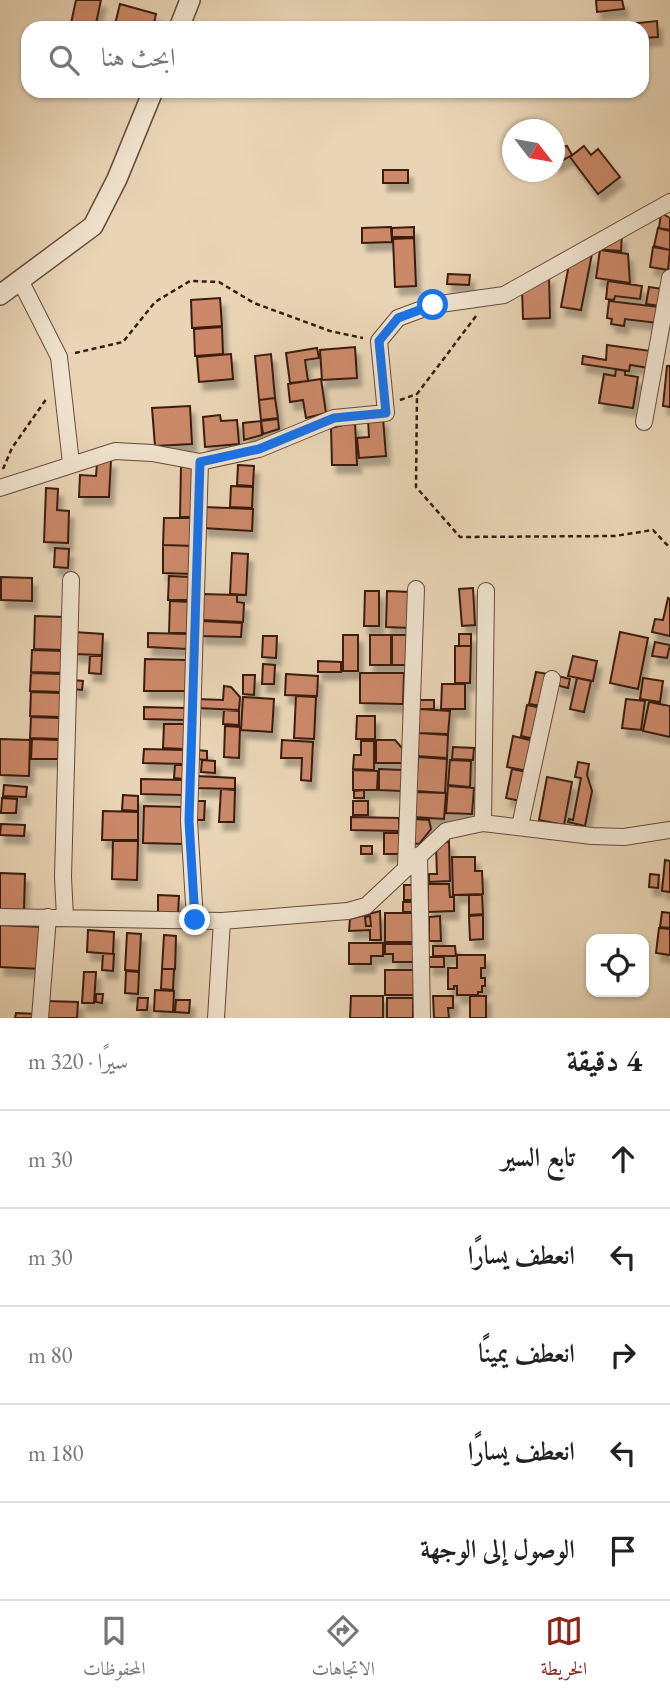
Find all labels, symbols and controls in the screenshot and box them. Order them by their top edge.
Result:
search box [21,21,649,98]
text: ابحث هنا [101,40,176,74]
icon: search [45,41,83,79]
north arrow [502,119,565,182]
route start [417,289,448,320]
route end [179,904,210,935]
map controls [586,934,649,997]
button: locate [586,934,649,997]
text: 4 دقيقة [567,1041,642,1080]
text: سيرًا · 320 m [28,1046,128,1076]
text: تابع السير [501,1140,575,1174]
icon: ahead [604,1140,642,1178]
text: 30 m [28,1144,73,1174]
text: انعطف يسارًا [468,1238,575,1272]
icon: left [604,1238,642,1276]
text: 30 m [28,1242,73,1272]
text: انعطف يمينًا [478,1336,575,1370]
icon: right [604,1336,642,1374]
text: 80 m [28,1340,73,1370]
text: انعطف يسارًا [468,1434,575,1468]
icon: left [604,1434,642,1472]
text: 180 m [28,1438,84,1468]
text: الوصول إلى الوجهة [420,1532,575,1566]
icon: arrive [604,1532,642,1570]
tab: المحفوظات [83,1612,146,1687]
tab: الاتجاهات [312,1612,375,1687]
tab: الخريطة [541,1612,587,1687]

